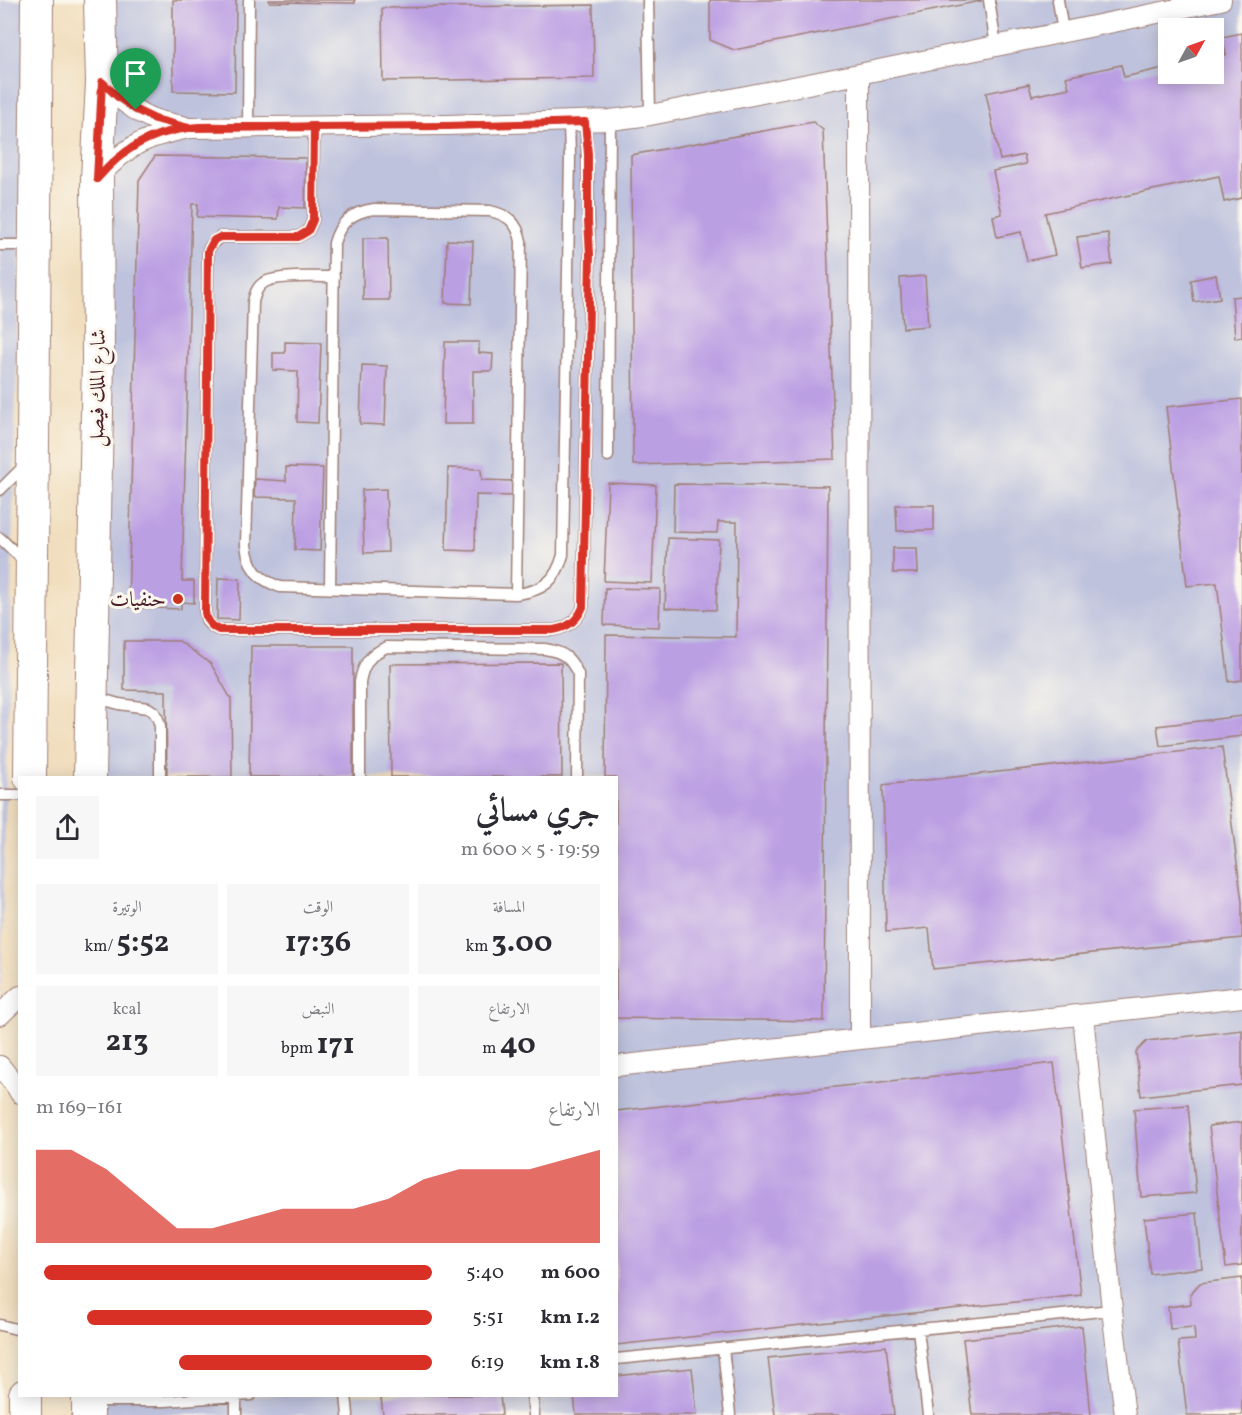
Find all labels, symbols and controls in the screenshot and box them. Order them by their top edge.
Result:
north arrow [1158,18,1224,84]
map controls [1158,18,1224,84]
pin [110,48,161,110]
icon: arrive [119,57,152,90]
street label: شارع الملك فيصل [83,329,116,447]
place label: حنفيات [110,586,166,615]
marker: حنفيات [171,592,185,606]
text: جري مسائي [476,790,600,836]
button: share [36,796,99,859]
text: 19:59 · 5 × 600 m [461,836,600,864]
text: الوتيرة [112,897,142,919]
text: الوقت [303,897,333,919]
text: المسافة [493,897,525,919]
text: 5:52 [116,922,169,964]
text: 17:36 [285,922,351,964]
text: 3.00 [492,922,553,964]
text: /km [85,936,116,958]
text: km [465,936,492,958]
text: kcal [113,999,141,1021]
text: النبض [302,999,334,1021]
text: الارتفاع [488,999,530,1021]
text: 213 [106,1021,148,1063]
text: 171 [316,1024,355,1066]
text: 40 [500,1024,536,1066]
text: bpm [281,1038,316,1060]
text: m [482,1038,500,1060]
text: 161–169 m [36,1094,123,1122]
text: الارتفاع [548,1097,600,1125]
text: 5:40 [466,1259,504,1287]
text: 600 m [541,1259,600,1287]
text: 5:51 [472,1304,504,1332]
text: 1.2 km [540,1304,600,1332]
text: 6:19 [471,1349,504,1377]
text: 1.8 km [540,1349,600,1377]

